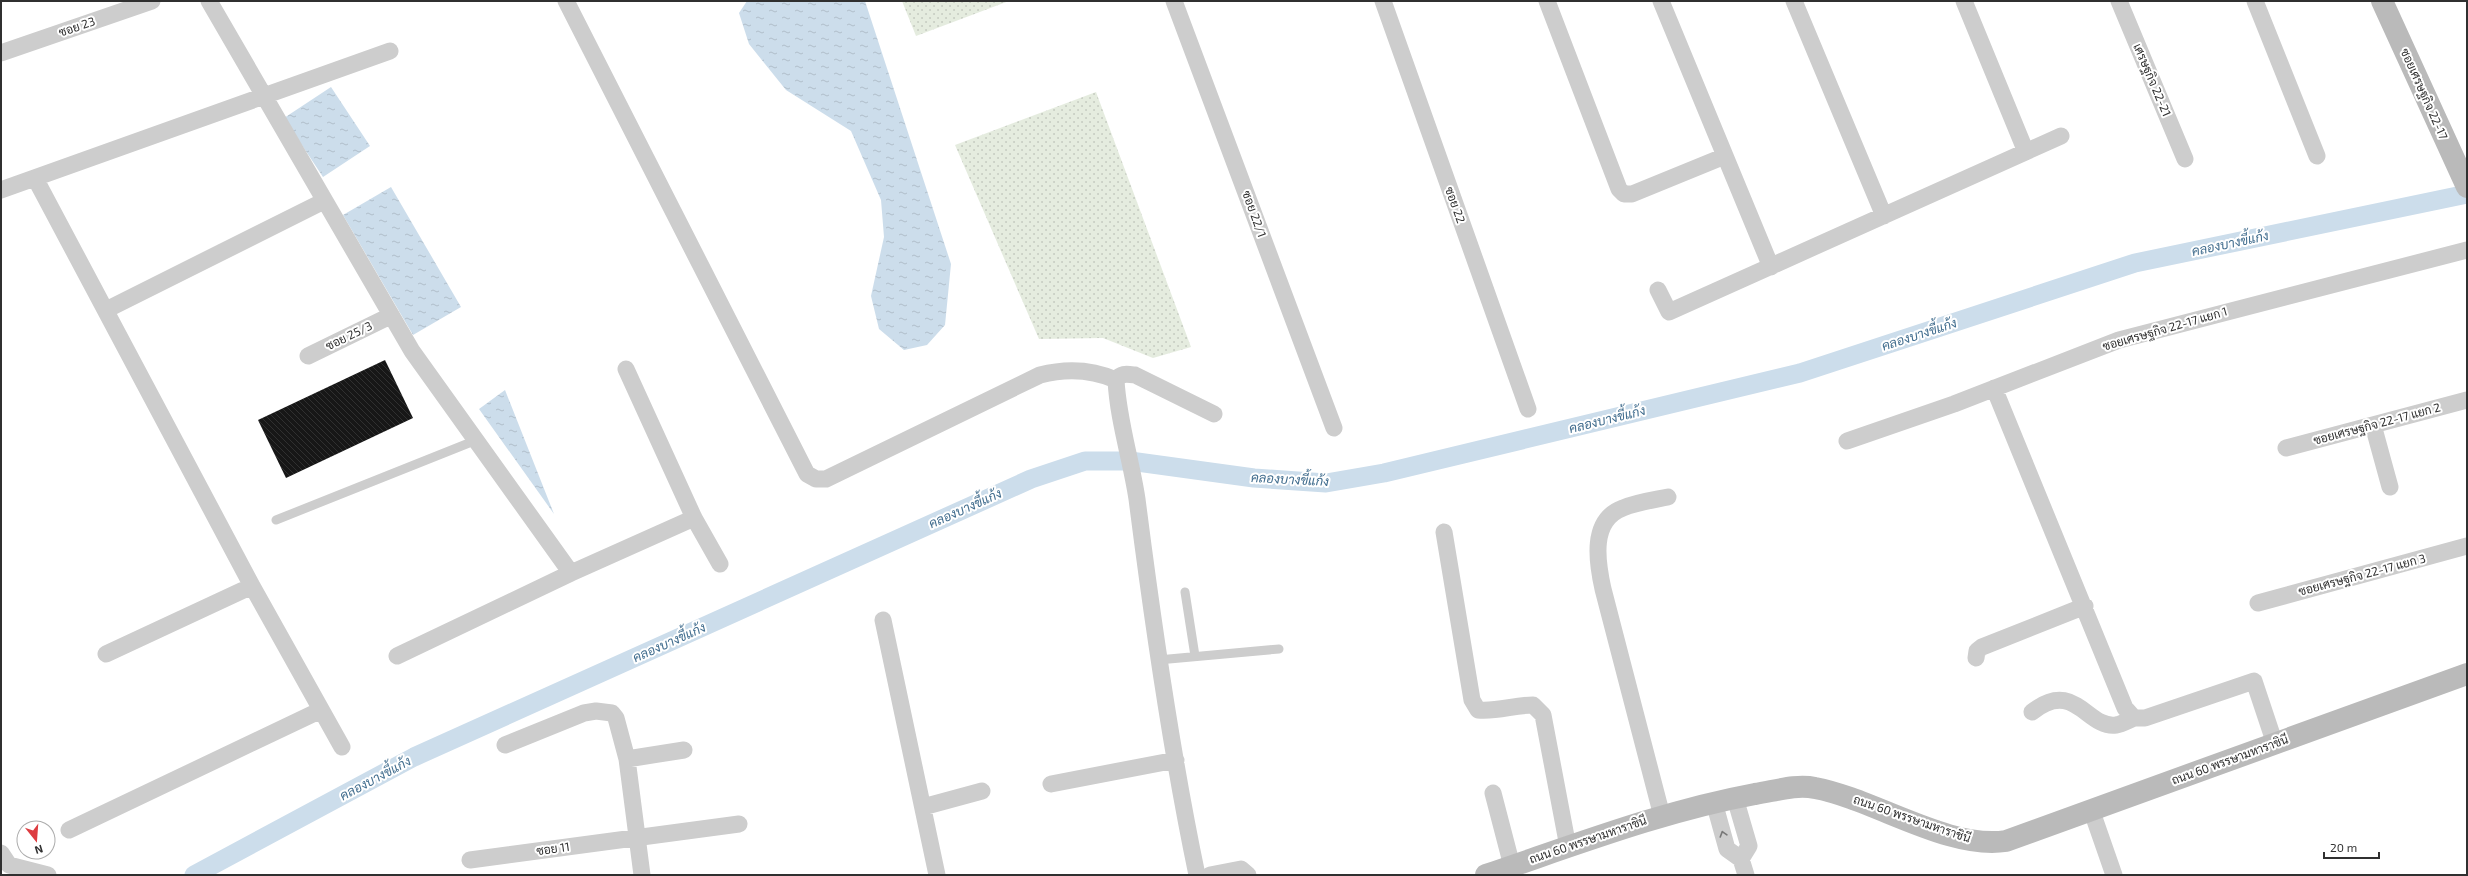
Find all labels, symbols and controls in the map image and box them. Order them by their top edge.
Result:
street label: ซอย 23 [57,13,97,39]
street label: เศรษฐกิจ 22-21 [2129,41,2175,119]
street label: ซอยเศรษฐกิจ 22-17 [2397,46,2451,142]
street label: ซอย 22 [1443,185,1469,225]
street label: ซอย 22/1 [1240,188,1270,239]
water label: คลองบางขี้แก้ง [2189,222,2270,259]
street label: ซอยเศรษฐกิจ 22-17 แยก 1 [2101,304,2229,354]
water label: คลองบางขี้แก้ง [1878,310,1959,354]
street label: ซอย 25/3 [323,318,374,352]
water label: คลองบางขี้แก้ง [1566,397,1647,436]
street label: ซอยเศรษฐกิจ 22-17 แยก 2 [2312,399,2443,449]
water label: คลองบางขี้แก้ง [1251,464,1330,489]
water label: คลองบางขี้แก้ง [924,480,1004,531]
street label: ซอยเศรษฐกิจ 22-17 แยก 3 [2297,550,2427,600]
water label: คลองบางขี้แก้ง [628,614,708,665]
street label: ถนน 60 พรรษามหาราชินี [2169,731,2290,787]
water label: คลองบางขี้แก้ง [334,748,413,803]
street label: ถนน 60 พรรษามหาราชินี [1852,791,1973,845]
street label: ถนน 60 พรรษามหาราชินี [1527,812,1649,866]
north arrow [16,820,56,860]
one-way arrow [1719,830,1728,837]
scale bar [2324,834,2379,860]
street label: ซอย 11 [535,839,570,857]
text: 20 m [2330,840,2357,854]
text: N [33,843,45,857]

